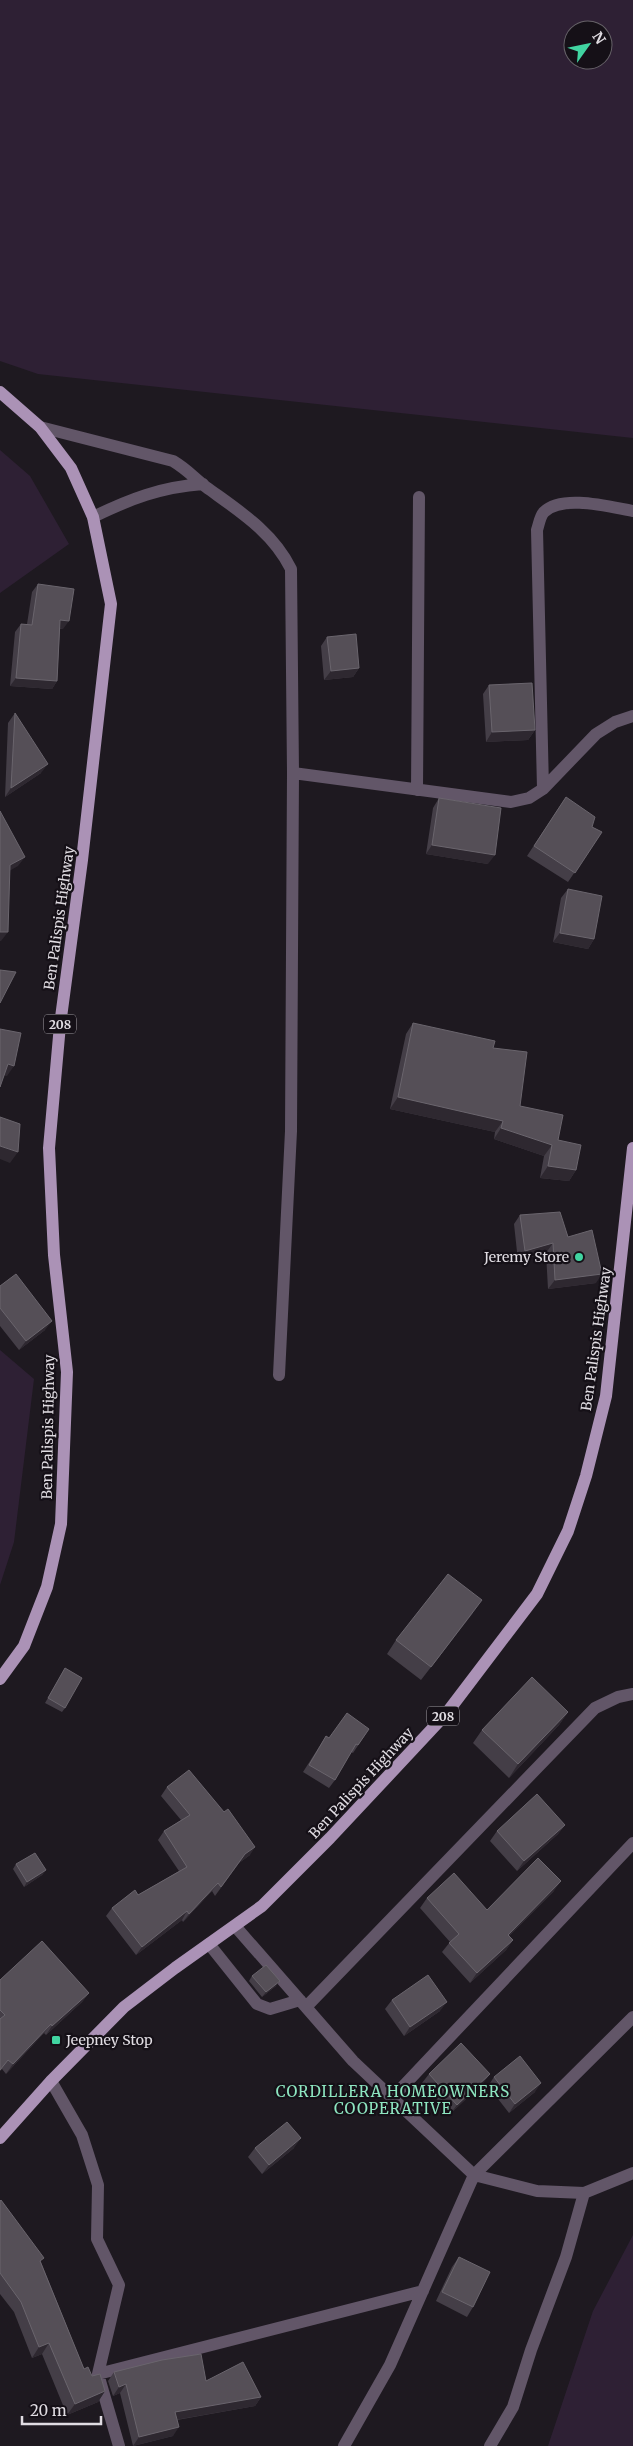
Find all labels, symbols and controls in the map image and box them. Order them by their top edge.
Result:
north arrow [563,20,613,70]
text: N [588,28,609,47]
street label: Ben Palispis Highway [40,844,78,991]
road number: 208 [44,1014,76,1034]
place label: Jeremy Store [483,1248,569,1266]
marker: Jeremy Store [573,1251,585,1263]
street label: Ben Palispis Highway [577,1265,615,1412]
street label: Ben Palispis Highway [38,1354,58,1500]
road number: 208 [427,1706,459,1725]
street label: Ben Palispis Highway [305,1723,418,1842]
place label: Jeepney Stop [65,2031,153,2049]
marker: Jeepney Stop [50,2034,62,2046]
district label: CORDILLERA HOMEOWNERS COOPERATIVE [276,2082,510,2118]
scale bar [22,2394,101,2426]
text: 20 m [30,2401,67,2420]

